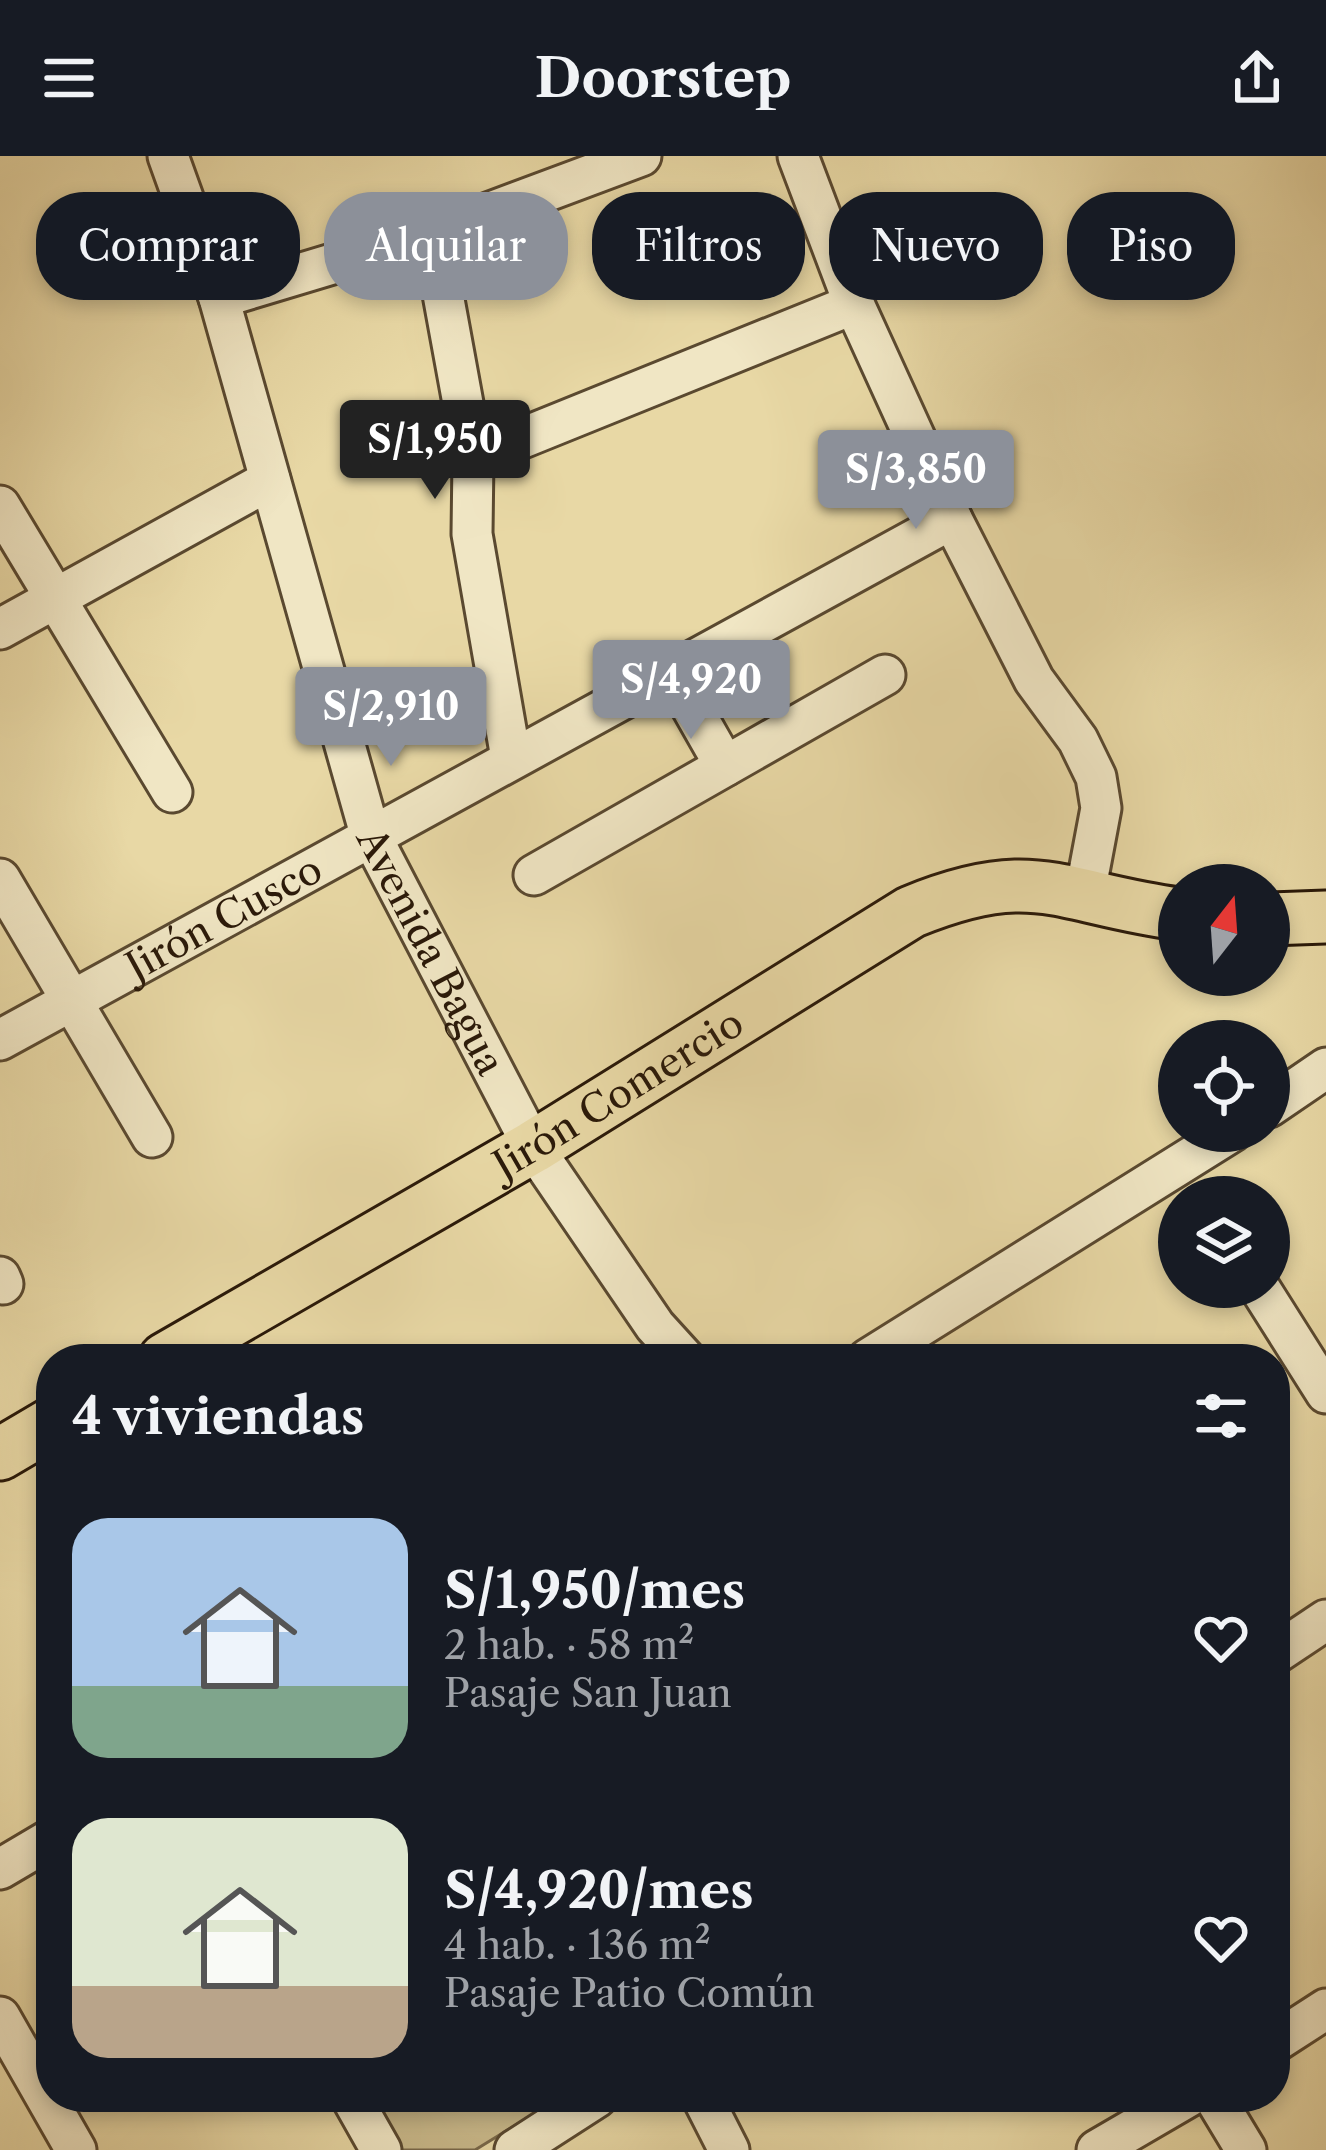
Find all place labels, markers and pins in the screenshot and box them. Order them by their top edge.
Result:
pin: S/1,950 [324,400,546,502]
pin: S/3,850 [805,430,1027,532]
pin: S/4,920 [580,640,802,742]
pin: S/2,910 [280,667,502,769]

